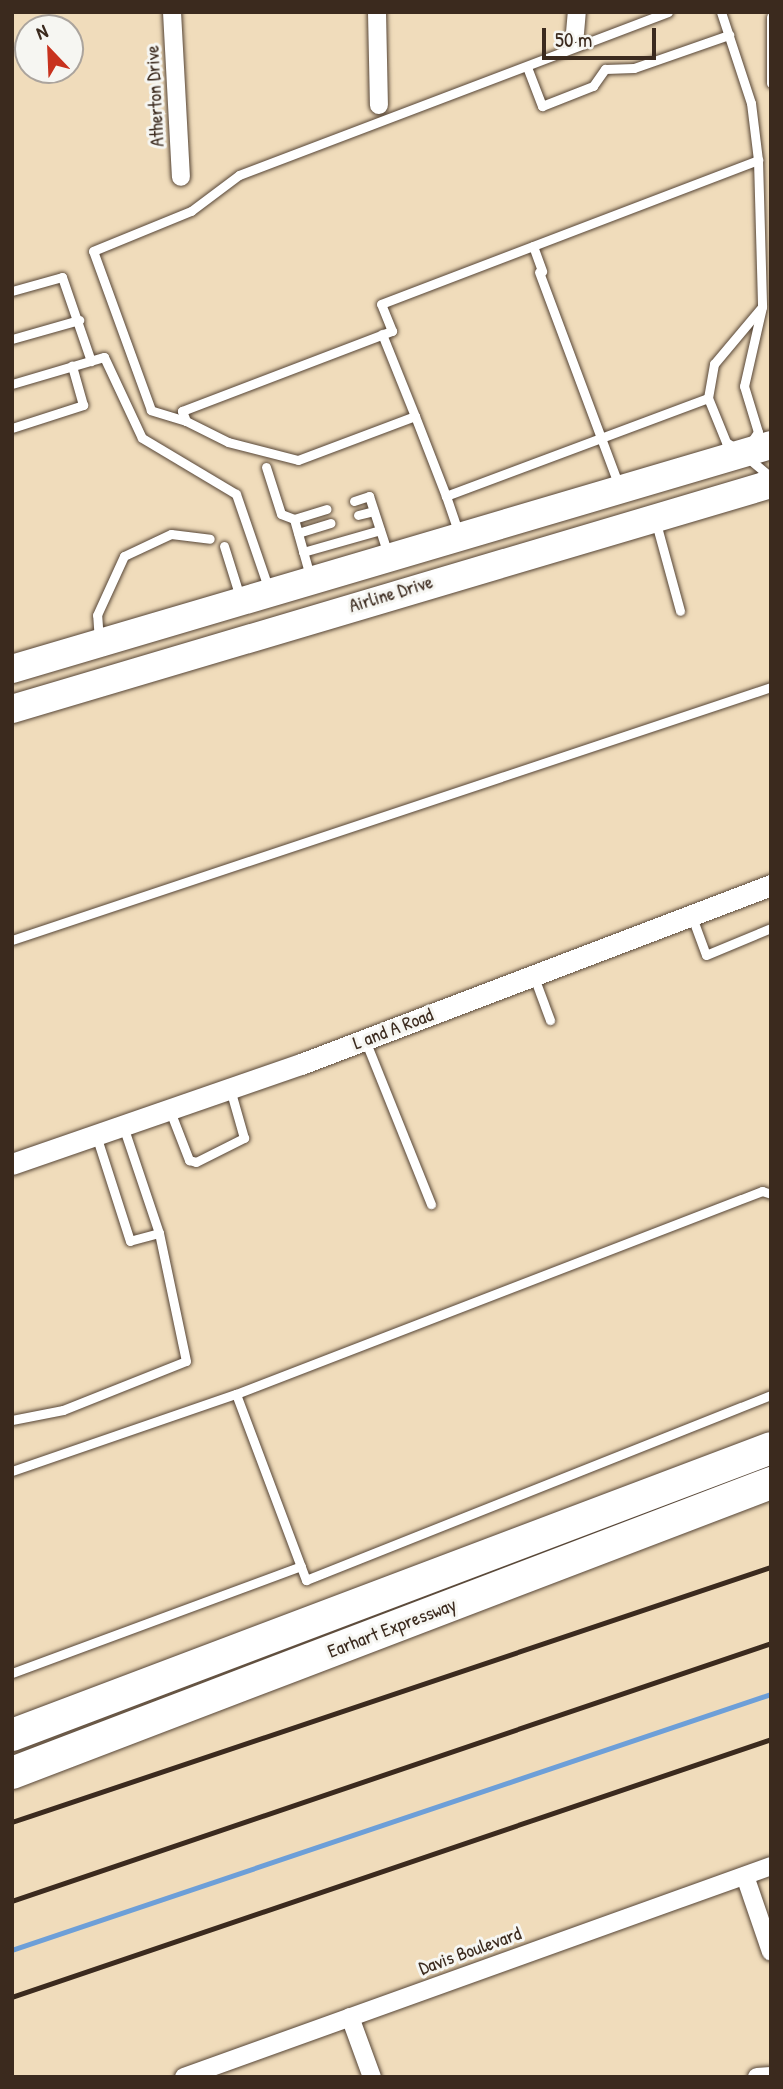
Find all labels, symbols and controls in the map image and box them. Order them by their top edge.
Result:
north arrow [14,14,84,84]
scale bar [545,14,659,58]
text: N [32,18,51,45]
text: 50 m [555,25,592,54]
street label: Atherton Drive [141,45,169,147]
street label: Airline Drive [346,570,436,618]
street label: L and A Road [350,1003,436,1055]
street label: Earhart Expressway [325,1593,459,1663]
street label: Davis Boulevard [416,1922,524,1980]

